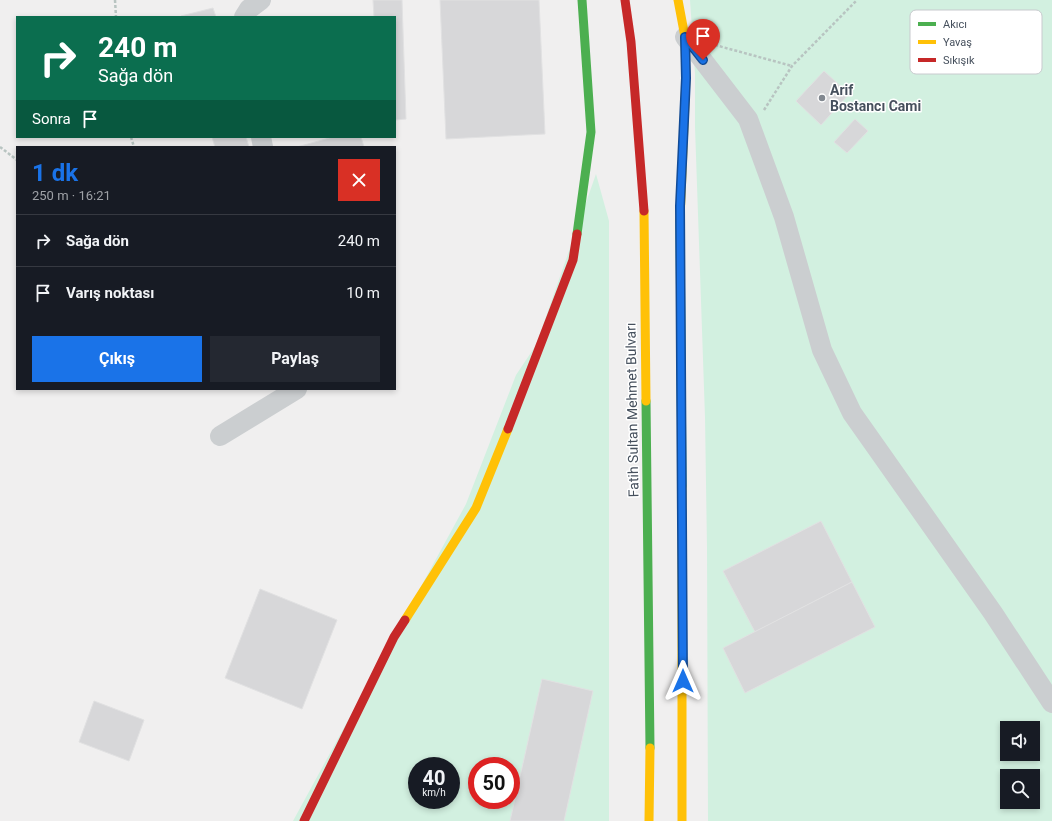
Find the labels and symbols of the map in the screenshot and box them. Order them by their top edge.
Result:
legend [910,10,1042,74]
text: Akıcı [943,18,967,31]
pin [686,19,720,60]
text: Yavaş [943,36,972,49]
text: Sıkışık [943,54,975,67]
place label: Arif Bostancı Cami [830,82,921,114]
marker: Arif Bostancı Cami [817,93,827,103]
street label: Fatih Sultan Mehmet Bulvarı [622,323,642,497]
position arrow [662,660,704,702]
speed limit sign: 50 [468,757,520,809]

